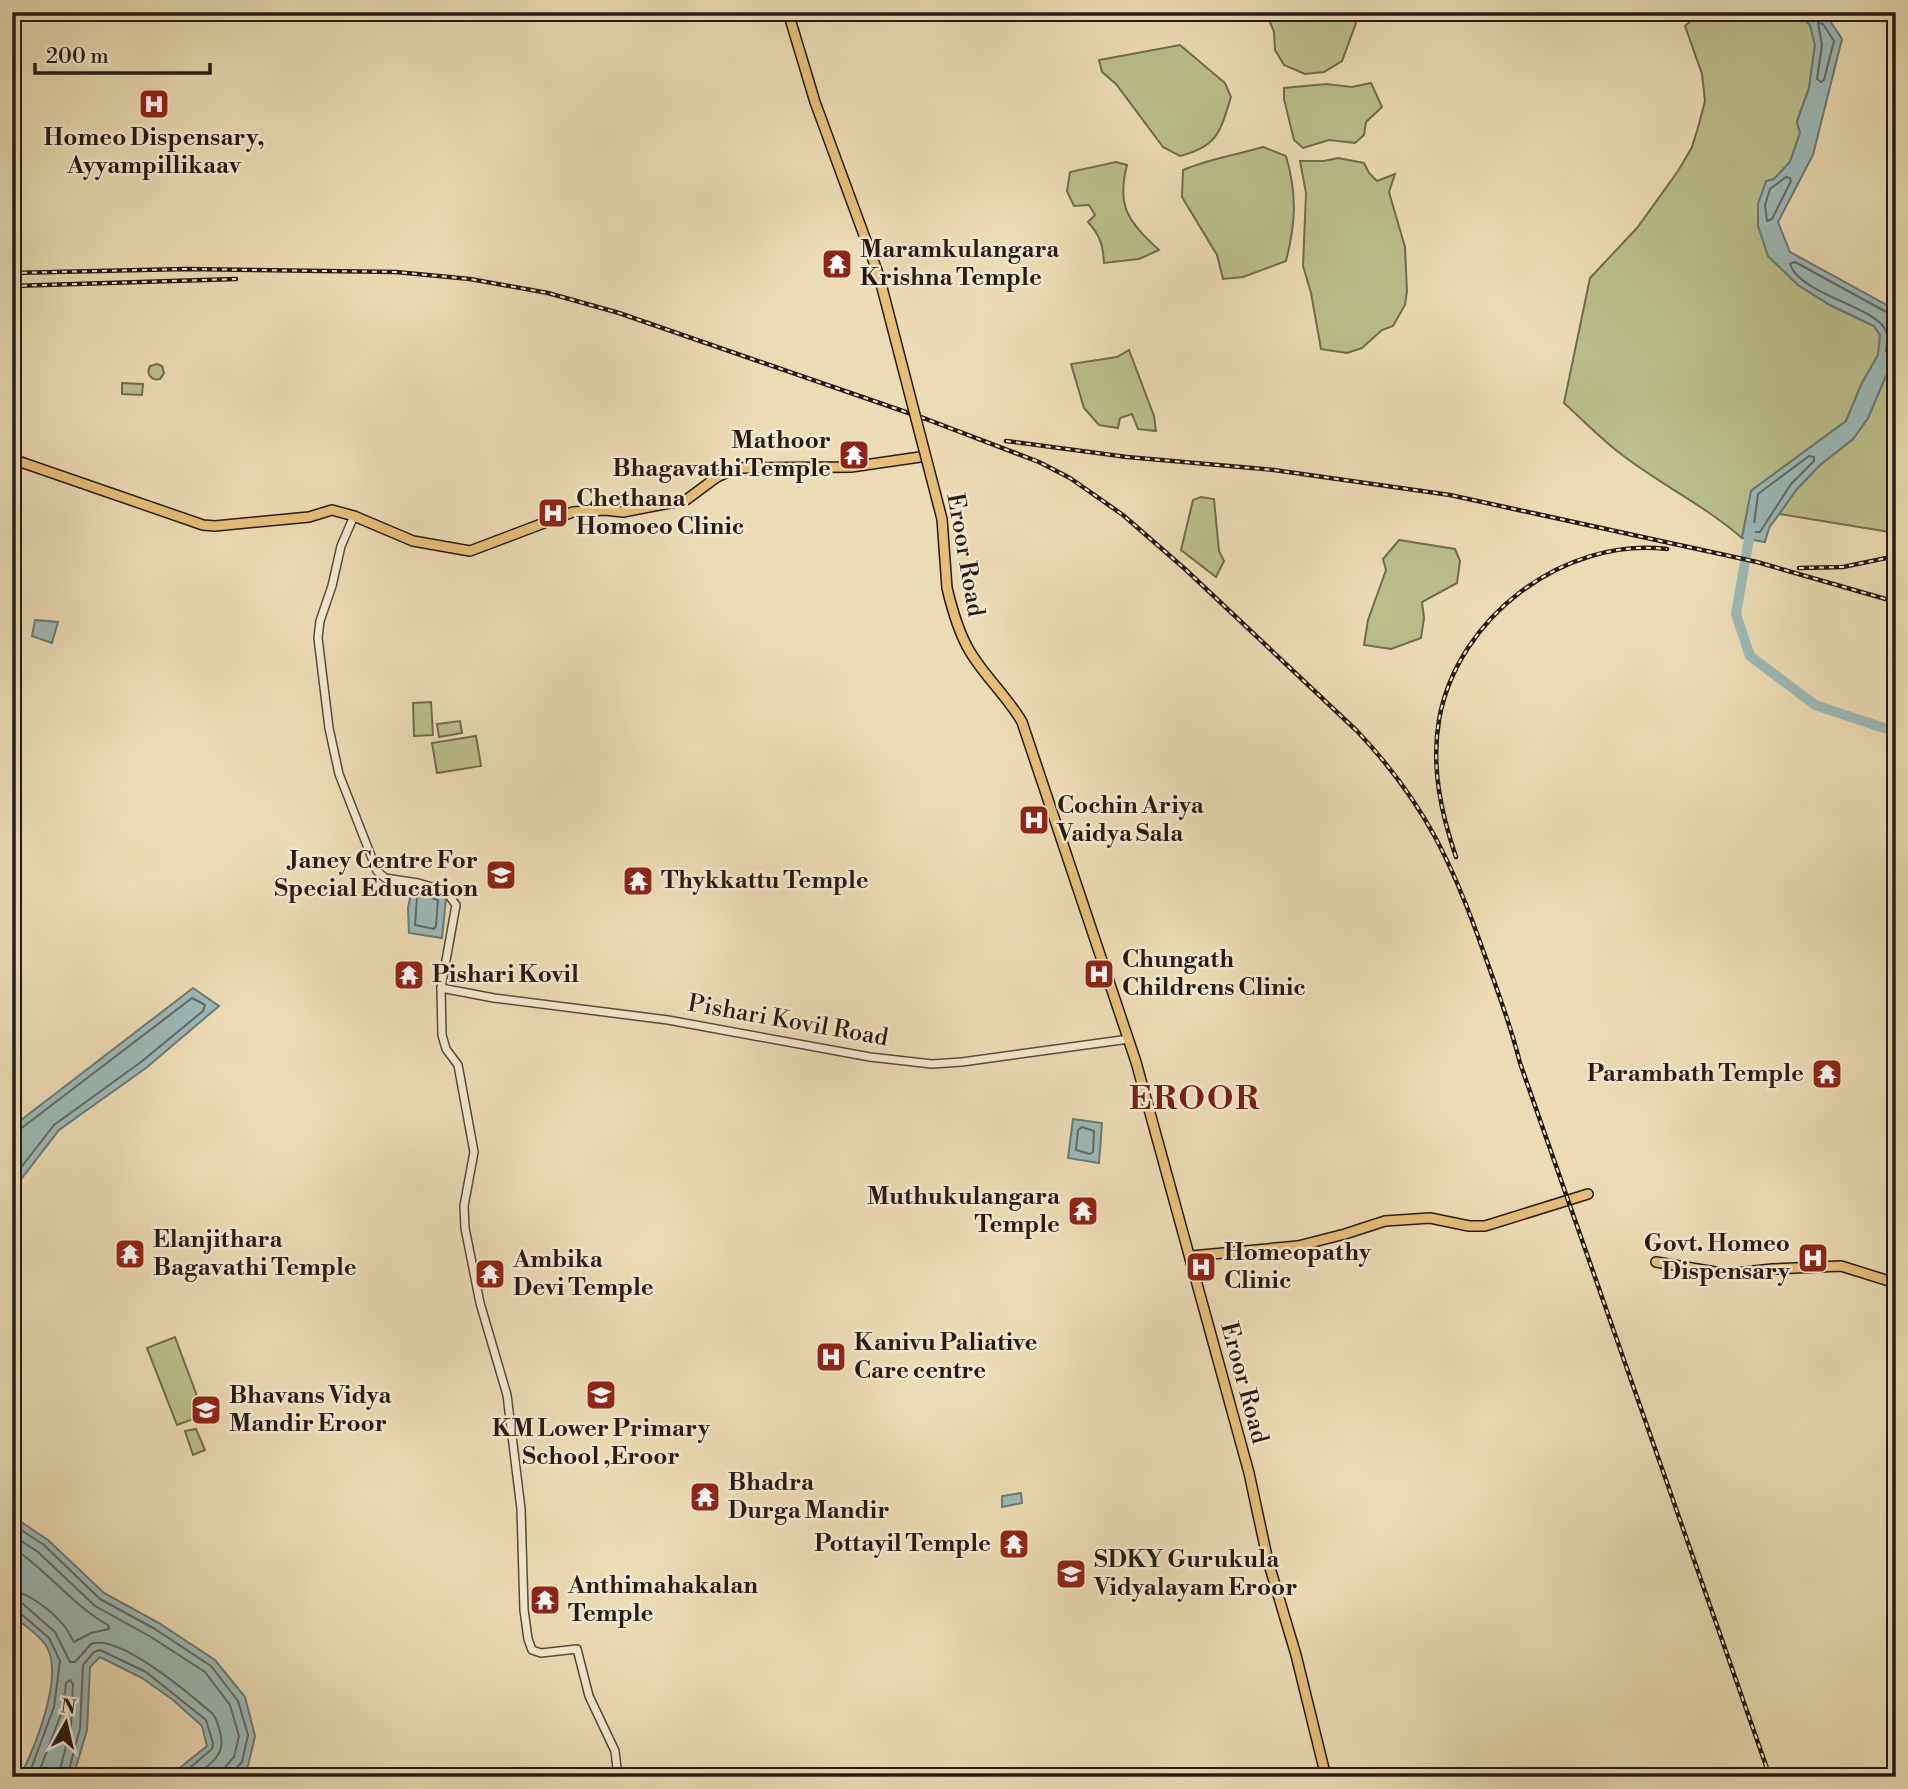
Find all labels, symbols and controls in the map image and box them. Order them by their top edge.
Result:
scale bar [35,32,210,76]
text: 200 m [46,44,109,70]
hospital icon: Homeo Dispensary, Ayyampillikaav [137,87,171,121]
place label: Homeo Dispensary, Ayyampillikaav [43,123,265,181]
place label: Maramkulangara Krishna Temple [860,235,1060,293]
temple icon: Maramkulangara Krishna Temple [820,247,854,281]
place label: Mathoor Bhagavathi Temple [612,426,831,484]
temple icon: Mathoor Bhagavathi Temple [837,438,871,472]
place label: Chethana Homoeo Clinic [576,484,744,542]
street label: Eroor Road [939,491,991,619]
hospital icon: Chethana Homoeo Clinic [536,496,570,530]
place label: Cochin Ariya Vaidya Sala [1056,791,1205,849]
hospital icon: Cochin Ariya Vaidya Sala [1017,803,1051,837]
place label: Janey Centre For Special Education [274,846,478,904]
school or university icon: Janey Centre For Special Education [484,858,518,892]
temple icon: Thykkattu Temple [621,864,655,898]
place label: Thykkattu Temple [661,866,869,896]
place label: Chungath Childrens Clinic [1122,945,1306,1003]
hospital icon: Chungath Childrens Clinic [1082,957,1116,991]
temple icon: Pishari Kovil [392,958,426,992]
place label: Pishari Kovil [432,960,579,990]
street label: Pishari Kovil Road [685,989,891,1053]
temple icon: Parambath Temple [1810,1057,1844,1091]
place label: Parambath Temple [1587,1059,1804,1089]
district label: EROOR [1129,1079,1261,1119]
place label: Muthukulangara Temple [867,1182,1061,1240]
temple icon: Muthukulangara Temple [1066,1194,1100,1228]
place label: Elanjithara Bagavathi Temple [153,1225,357,1283]
place label: Govt. Homeo Dispensary [1644,1229,1791,1287]
temple icon: Elanjithara Bagavathi Temple [113,1237,147,1271]
place label: Homeopathy Clinic [1224,1238,1372,1296]
hospital icon: Govt. Homeo Dispensary [1796,1241,1830,1275]
place label: Ambika Devi Temple [512,1245,654,1303]
hospital icon: Homeopathy Clinic [1184,1250,1218,1284]
temple icon: Ambika Devi Temple [473,1257,507,1291]
street label: Eroor Road [1213,1319,1275,1447]
place label: Kanivu Paliative Care centre [854,1328,1038,1386]
hospital icon: Kanivu Paliative Care centre [814,1340,848,1374]
school or university icon: KM Lower Primary School ,Eroor [584,1378,618,1412]
place label: Bhavans Vidya Mandir Eroor [229,1381,392,1439]
school or university icon: Bhavans Vidya Mandir Eroor [189,1393,223,1427]
place label: KM Lower Primary School ,Eroor [492,1414,711,1472]
place label: Bhadra Durga Mandir [728,1468,889,1526]
temple icon: Bhadra Durga Mandir [688,1480,722,1514]
temple icon: Pottayil Temple [997,1527,1031,1561]
place label: Pottayil Temple [814,1529,991,1559]
place label: SDKY Gurukula Vidyalayam Eroor [1093,1545,1297,1603]
school or university icon: SDKY Gurukula Vidyalayam Eroor [1054,1557,1088,1591]
place label: Anthimahakalan Temple [567,1571,758,1629]
temple icon: Anthimahakalan Temple [528,1583,562,1617]
north arrow [32,1688,102,1758]
text: N [59,1694,77,1720]

